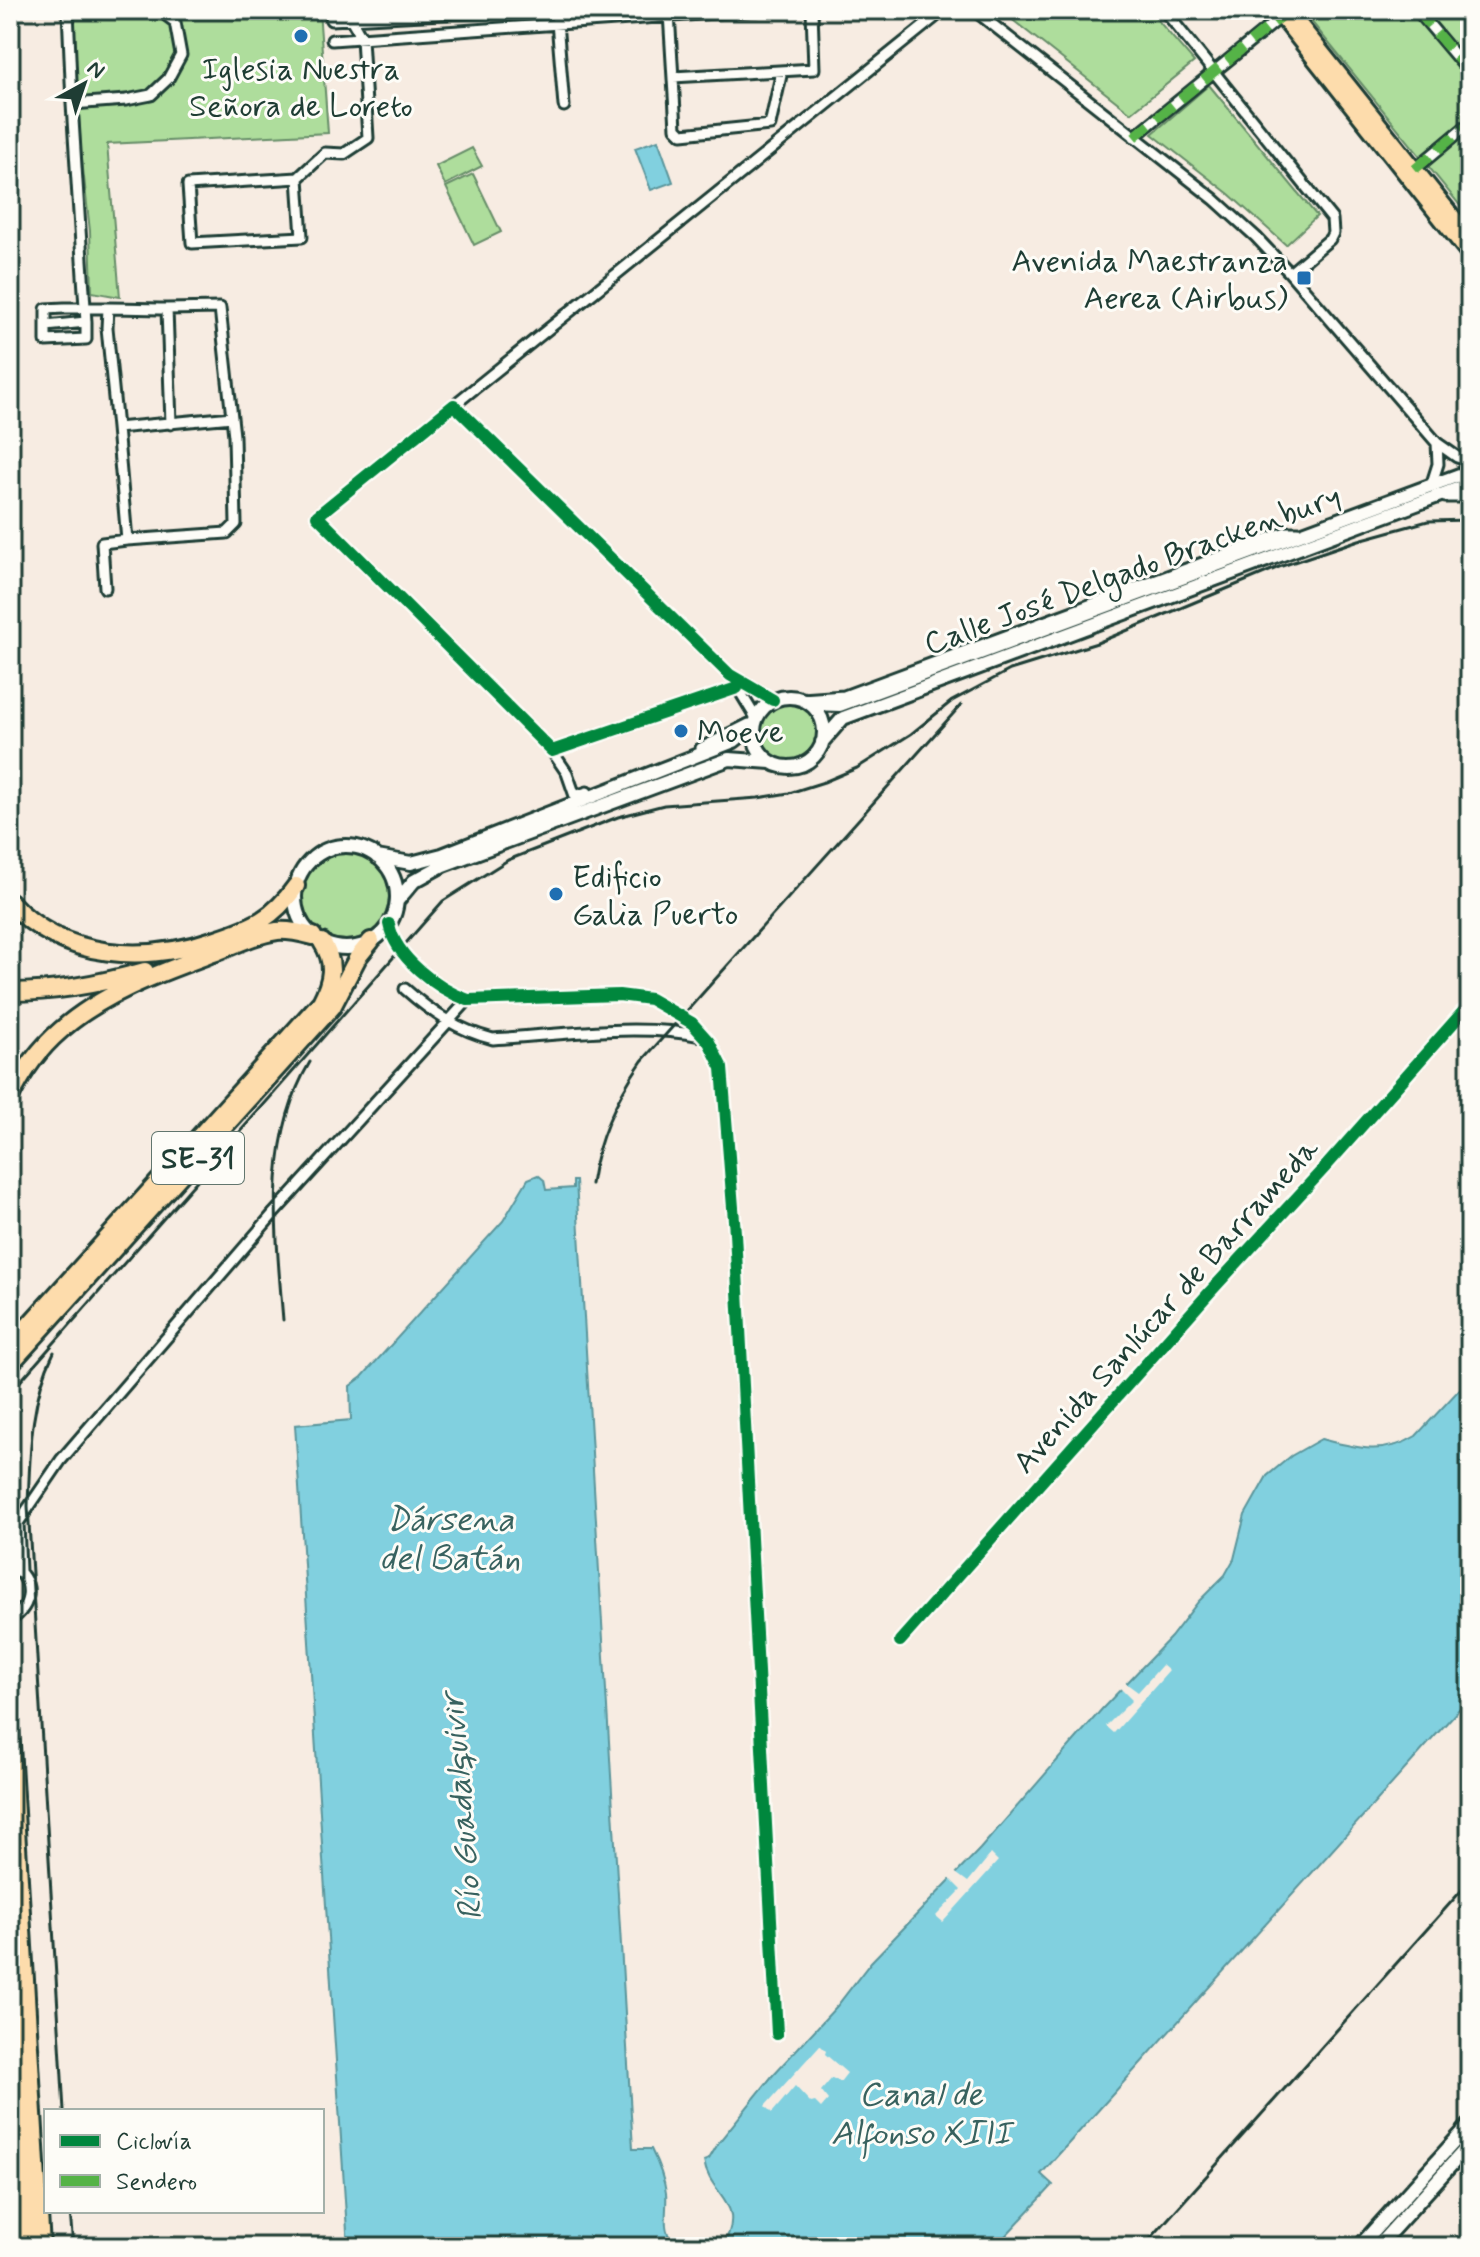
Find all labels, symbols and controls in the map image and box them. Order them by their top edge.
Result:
marker: Iglesia Nuestra Señora de Loreto [292,27,310,45]
north arrow [44,44,124,124]
place label: Iglesia Nuestra Señora de Loreto [189,49,413,128]
text: N [81,55,110,86]
place label: Avenida Maestranza Aerea (Airbus) [1011,241,1288,320]
marker: Avenida Maestranza Aerea (Airbus) [1295,269,1313,287]
street label: Calle José Delgado Brackenbury [918,476,1348,668]
place label: Moeve [697,712,784,754]
marker: Moeve [672,722,690,740]
place label: Edificio Galia Puerto [572,857,738,936]
marker: Edificio Galia Puerto [547,885,565,903]
street label: Avenida Sanlúcar de Barrameda [1004,1129,1329,1483]
road number: SE-31 [152,1132,244,1184]
water label: Dársena del Batán [380,1498,520,1582]
water label: Río Guadalquivir [430,1687,495,1922]
water label: Canal de Alfonso XIII [831,2073,1015,2159]
legend [44,2109,324,2213]
text: Ciclovía [116,2127,192,2158]
text: Sendero [116,2167,197,2198]

